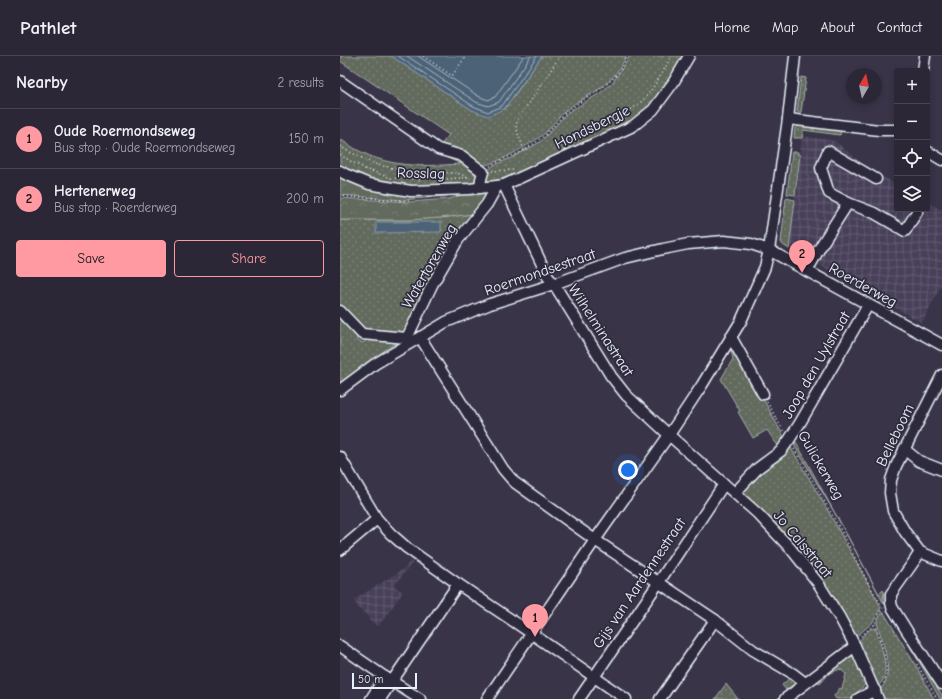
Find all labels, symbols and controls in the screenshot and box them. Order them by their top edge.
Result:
text: Pathlet [20,17,76,39]
text: Home [714,19,750,36]
text: Map [772,19,798,36]
text: About [820,19,855,36]
text: Contact [877,19,922,36]
north arrow [846,68,882,104]
map controls [894,68,930,212]
button: + [894,68,930,104]
text: Nearby [16,73,67,92]
text: 2 results [277,75,324,90]
street label: Hondsbergje [552,101,633,153]
button: − [894,104,930,140]
text: Oude Roermondseweg [54,122,196,140]
text: 1 [26,131,32,146]
text: 150 m [289,131,324,146]
text: Bus stop · Oude Roermondseweg [54,140,235,155]
button: locate [894,140,930,176]
street label: Rosslag [397,163,445,183]
button: layers [894,176,930,212]
text: Hertenerweg [54,182,137,200]
text: 2 [26,191,32,206]
text: 200 m [286,191,324,206]
text: Bus stop · Roerderweg [54,200,177,215]
street label: Watertorenweg [398,221,460,311]
button: Save [16,240,166,277]
button: Share [174,240,324,277]
pin: 2 [789,240,815,273]
street label: Roermondsestraat [482,244,599,299]
street label: Roerderweg [826,259,900,311]
street label: Wilhelminastraat [564,280,638,380]
street label: Joop den Uylstraat [778,308,854,422]
street label: Belleboom [872,401,918,469]
street label: Gulickerweg [794,427,848,503]
your location [618,460,638,480]
street label: Jo Calsstraat [770,507,837,582]
street label: Gijs van Aardennestraat [589,514,690,652]
pin: 1 [522,604,548,637]
scale bar [352,671,417,690]
text: 50 m [358,673,383,686]

